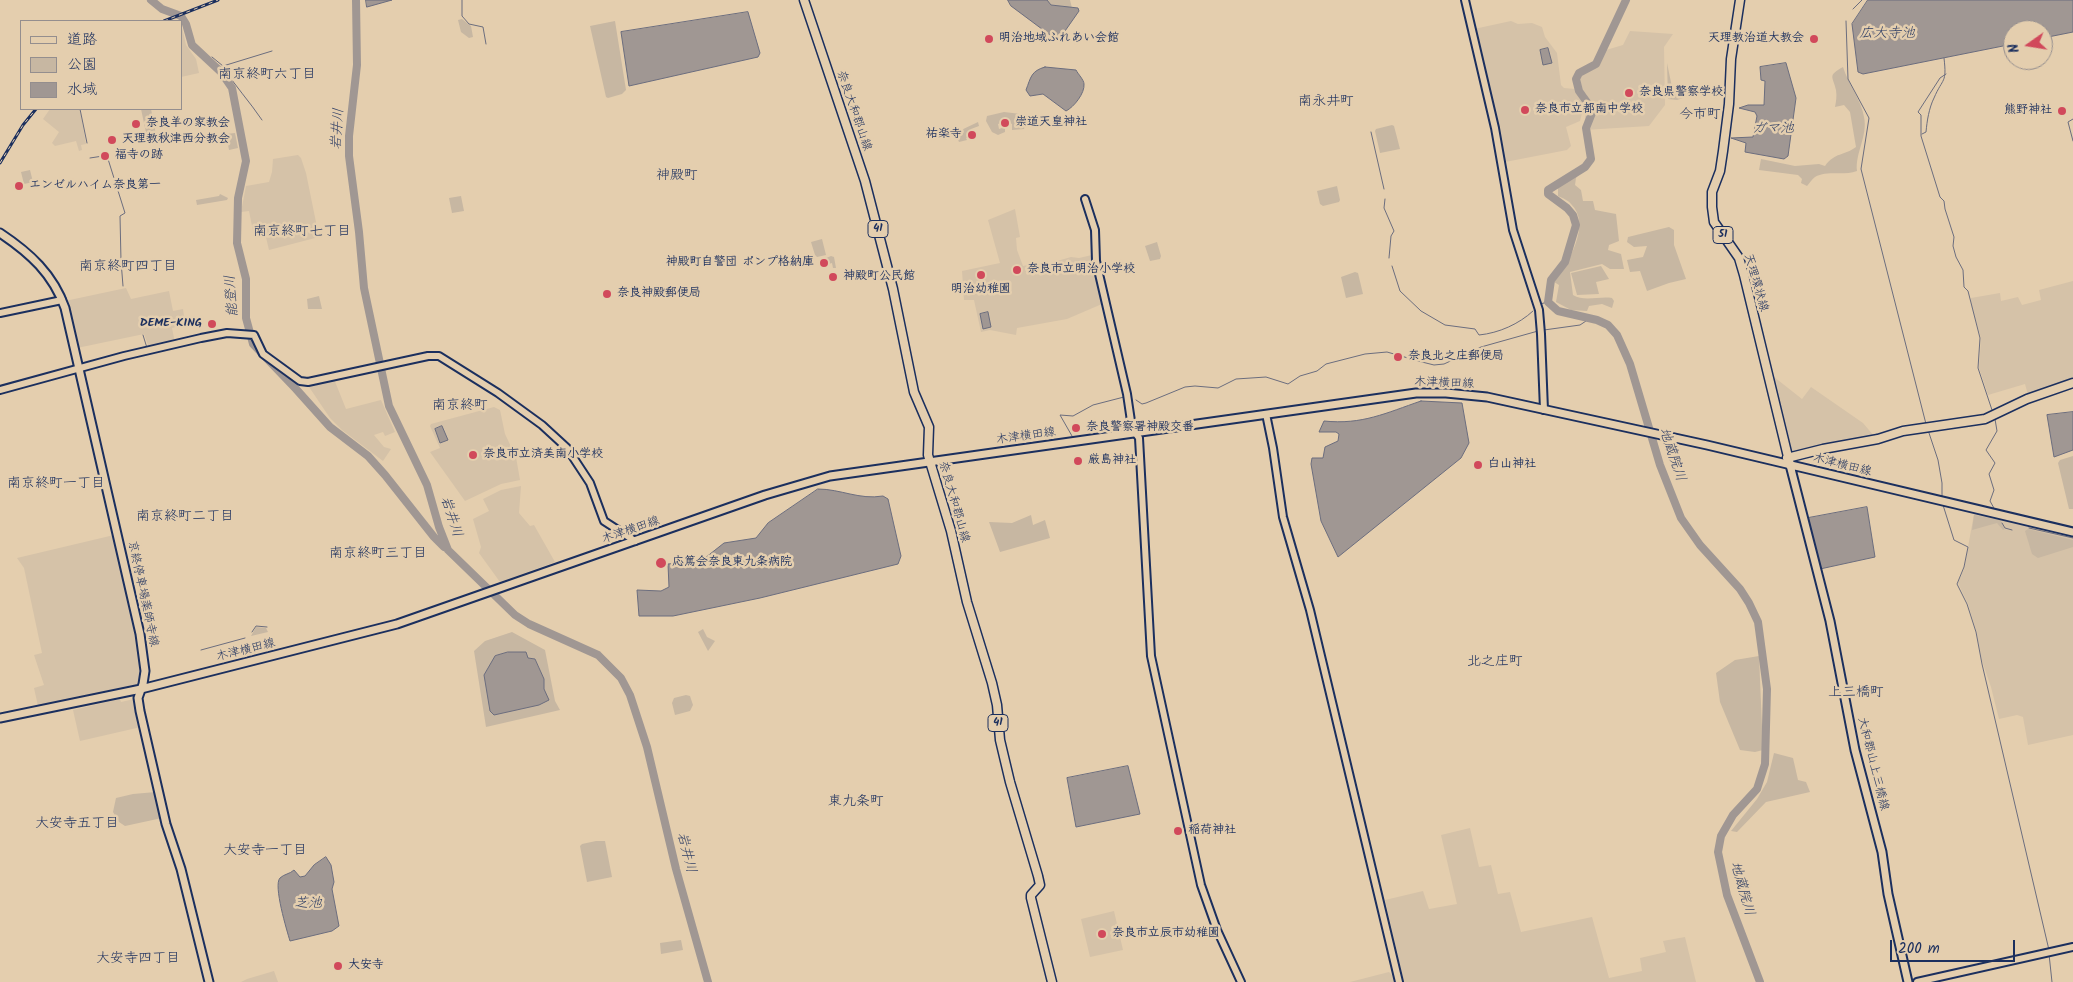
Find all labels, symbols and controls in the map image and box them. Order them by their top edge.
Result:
legend [20,20,182,110]
north arrow [2003,20,2053,70]
water label: 広大寺池 [1859,27,1915,43]
text: 道路 [67,28,97,52]
place label: 明治地域ふれあい会館 [999,32,1119,46]
place label: 天理教治道大教会 [1708,32,1804,46]
marker: 明治地域ふれあい会館 [983,33,995,45]
marker: 天理教治道大教会 [1808,33,1820,45]
text: N [2003,41,2026,55]
text: 公園 [67,53,97,77]
district label: 南京終町六丁目 [218,68,316,84]
street label: 奈良大和郡山線 [833,69,873,153]
text: 水域 [67,78,97,102]
place label: 奈良県警察学校 [1639,86,1723,100]
marker: 奈良県警察学校 [1623,87,1635,99]
district label: 南永井町 [1298,95,1354,111]
place label: 奈良市立都南中学校 [1535,103,1643,117]
marker: 奈良市立都南中学校 [1519,104,1531,116]
place label: 熊野神社 [2004,104,2052,118]
marker: 熊野神社 [2056,105,2068,117]
water label: 岩井川 [329,107,349,151]
district label: 今市町 [1679,108,1721,124]
place label: 崇道天皇神社 [1015,116,1087,130]
place label: 奈良羊の家教会 [146,117,230,131]
marker: 崇道天皇神社 [999,117,1011,129]
marker: 奈良羊の家教会 [130,118,142,130]
water label: ガマ池 [1752,122,1794,138]
place label: 祐楽寺 [926,128,962,142]
marker: 祐楽寺 [966,129,978,141]
place label: 天理教秋津西分教会 [122,133,230,147]
marker: 天理教秋津西分教会 [106,134,118,146]
place label: 福寺の跡 [115,149,163,163]
marker: 福寺の跡 [99,150,111,162]
district label: 神殿町 [656,169,698,185]
place label: エンゼルハイム奈良第一 [29,179,161,193]
marker: エンゼルハイム奈良第一 [13,180,25,192]
road number: 41 [868,220,888,238]
district label: 南京終町七丁目 [253,225,351,241]
road number: 51 [1713,226,1733,244]
street label: 天理環状線 [1740,252,1770,314]
place label: 神殿町自警団 ポンプ格納庫 [665,256,814,270]
marker: 神殿町自警団 ポンプ格納庫 [818,257,830,269]
district label: 南京終町四丁目 [79,260,177,276]
place label: 奈良市立明治小学校 [1027,263,1135,277]
marker: 奈良市立明治小学校 [1011,264,1023,276]
marker: 明治幼稚園 [975,269,987,281]
place label: 神殿町公民館 [843,270,915,284]
marker: 神殿町公民館 [827,271,839,283]
water label: 能登川 [223,274,243,318]
place label: 明治幼稚園 [951,283,1011,297]
place label: 奈良神殿郵便局 [617,287,701,301]
marker: 奈良神殿郵便局 [601,288,613,300]
place label: DEME-KING [140,317,202,331]
marker: DEME-KING [206,318,218,330]
place label: 奈良北之庄郵便局 [1408,350,1504,364]
marker: 奈良北之庄郵便局 [1392,351,1404,363]
street label: 木津横田線 [1414,376,1474,392]
district label: 南京終町 [432,399,488,415]
place label: 奈良警察署神殿交番 [1086,421,1194,435]
marker: 奈良警察署神殿交番 [1070,422,1082,434]
street label: 木津横田線 [995,426,1057,448]
water label: 地蔵院川 [1654,426,1688,484]
place label: 奈良市立済美南小学校 [483,448,603,462]
marker: 奈良市立済美南小学校 [467,449,479,461]
street label: 木津横田線 [1811,452,1873,480]
place label: 厳島神社 [1088,454,1136,468]
marker: 厳島神社 [1072,455,1084,467]
place label: 白山神社 [1488,458,1536,472]
marker: 白山神社 [1472,459,1484,471]
street label: 奈良大和郡山線 [935,460,971,544]
district label: 南京終町一丁目 [7,477,105,493]
water label: 岩井川 [436,494,464,540]
district label: 南京終町二丁目 [136,510,234,526]
street label: 木津横田線 [600,514,662,548]
street label: 京終停車場薬師寺線 [124,540,160,648]
district label: 南京終町三丁目 [329,547,427,563]
marker: 応篤会奈良東九条病院 [654,556,668,570]
place label: 応篤会奈良東九条病院 [672,556,792,570]
street label: 木津横田線 [215,637,277,665]
district label: 北之庄町 [1467,655,1523,671]
district label: 上三橋町 [1828,686,1884,702]
road number: 41 [988,714,1008,731]
street label: 大和郡山上三橋線 [1853,716,1891,812]
district label: 東九条町 [828,795,884,811]
district label: 大安寺五丁目 [35,817,119,833]
place label: 稲荷神社 [1188,824,1236,838]
marker: 稲荷神社 [1172,825,1184,837]
water label: 岩井川 [672,831,698,875]
district label: 大安寺一丁目 [223,844,307,860]
water label: 地蔵院川 [1725,860,1757,918]
water label: 芝池 [294,897,322,913]
place label: 奈良市立辰市幼稚園 [1112,927,1220,941]
marker: 奈良市立辰市幼稚園 [1096,928,1108,940]
scale bar [1893,930,2018,962]
text: 200 m [1898,937,1940,961]
district label: 大安寺四丁目 [96,952,180,968]
place label: 大安寺 [348,959,384,973]
marker: 大安寺 [332,960,344,972]

